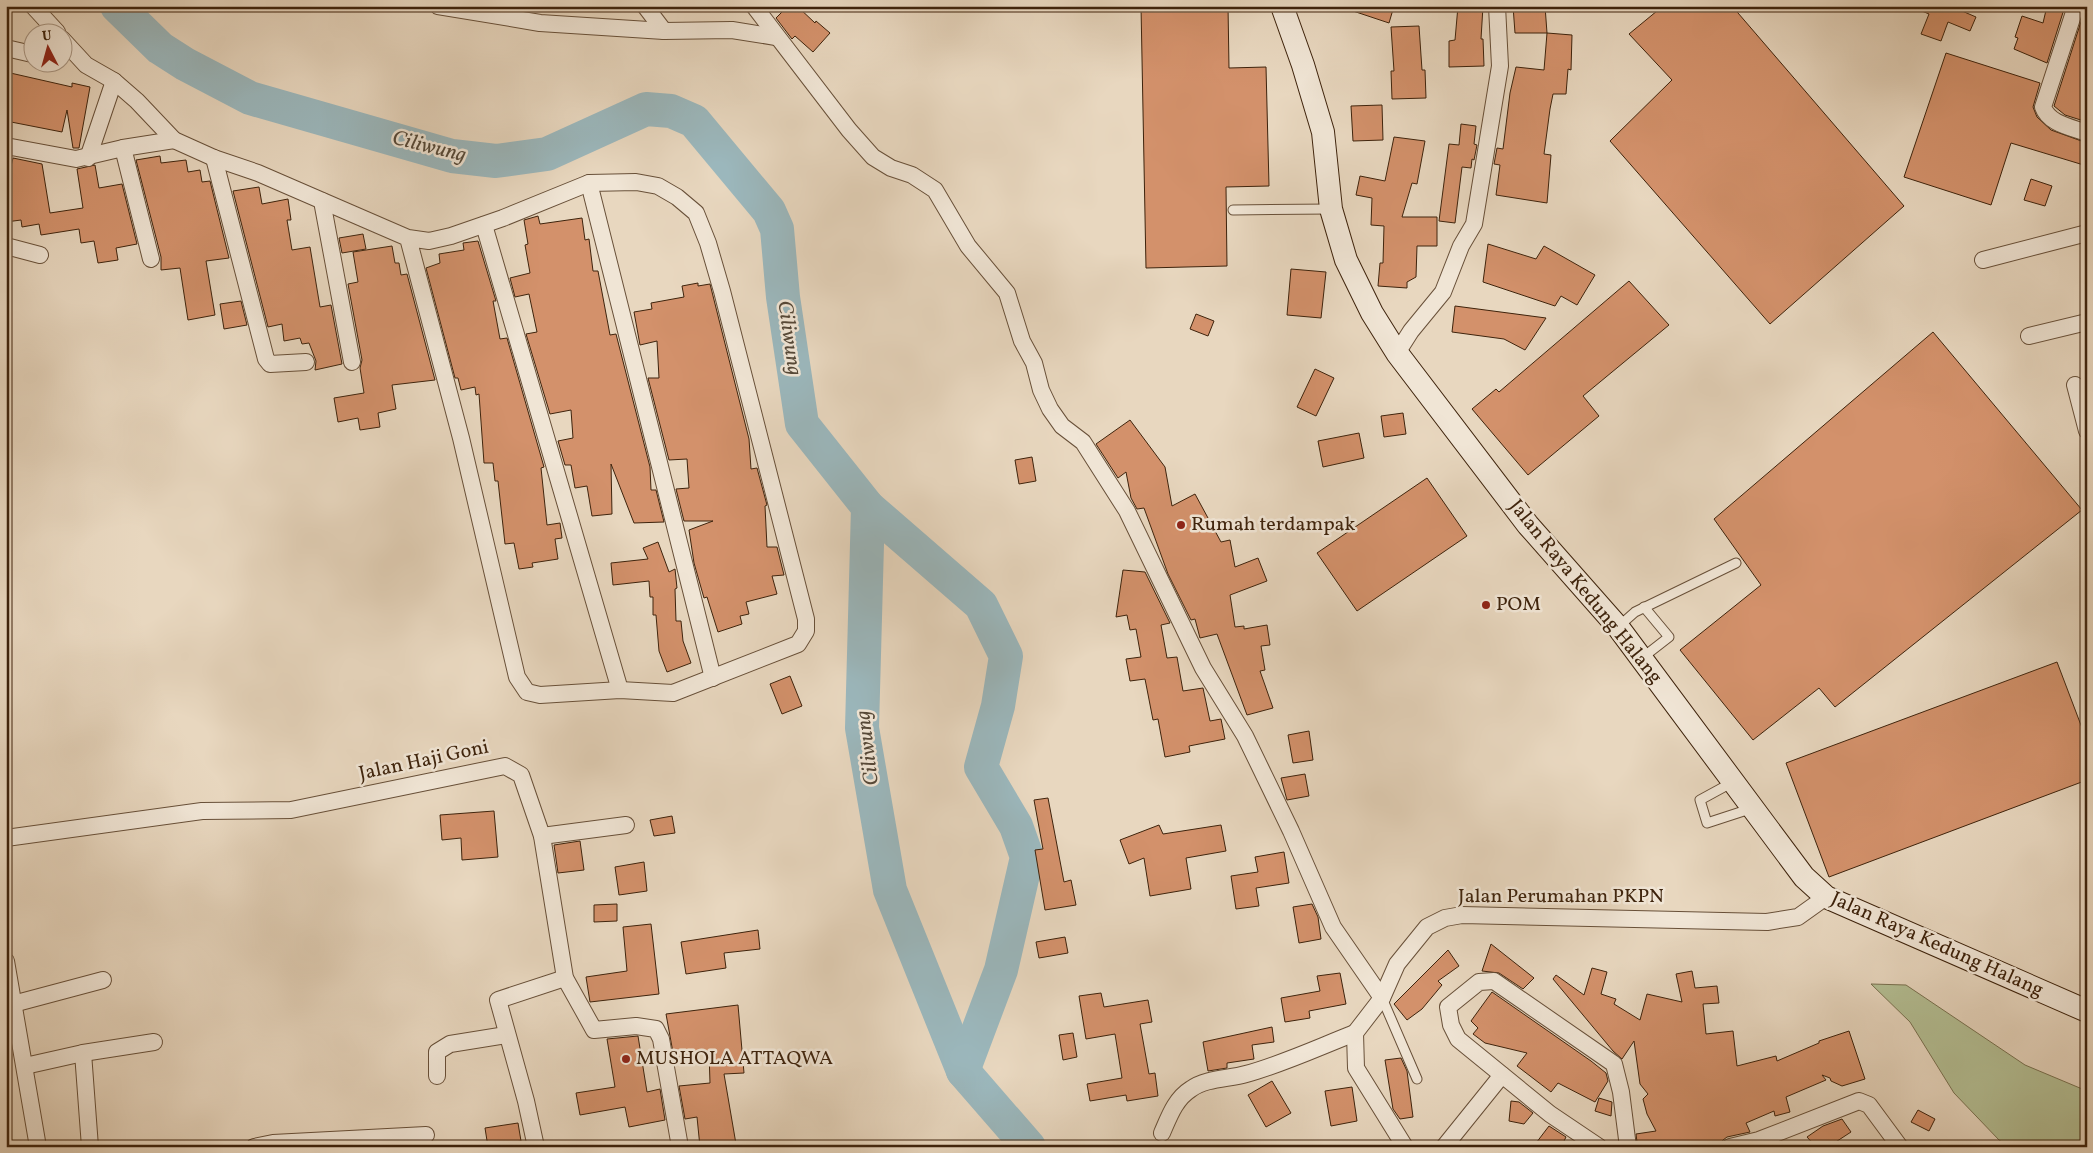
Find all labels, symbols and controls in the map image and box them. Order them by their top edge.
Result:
north arrow [22,22,72,72]
text: U [41,27,53,47]
water label: Ciliwung [389,124,469,170]
water label: Ciliwung [769,299,809,377]
street label: Jalan Raya Kedung Halang [1502,494,1668,690]
place label: Rumah terdampak [1191,511,1356,539]
marker: Rumah terdampak [1175,519,1187,531]
place label: POM [1496,591,1541,619]
marker: POM [1480,599,1492,611]
water label: Ciliwung [849,709,887,787]
street label: Jalan Haji Goni [356,734,492,788]
street label: Jalan Perumahan PKPN [1458,883,1664,911]
street label: Jalan Raya Kedung Halang [1826,885,2048,1005]
place label: MUSHOLA ATTAQWA [636,1045,833,1073]
marker: MUSHOLA ATTAQWA [620,1053,632,1065]

